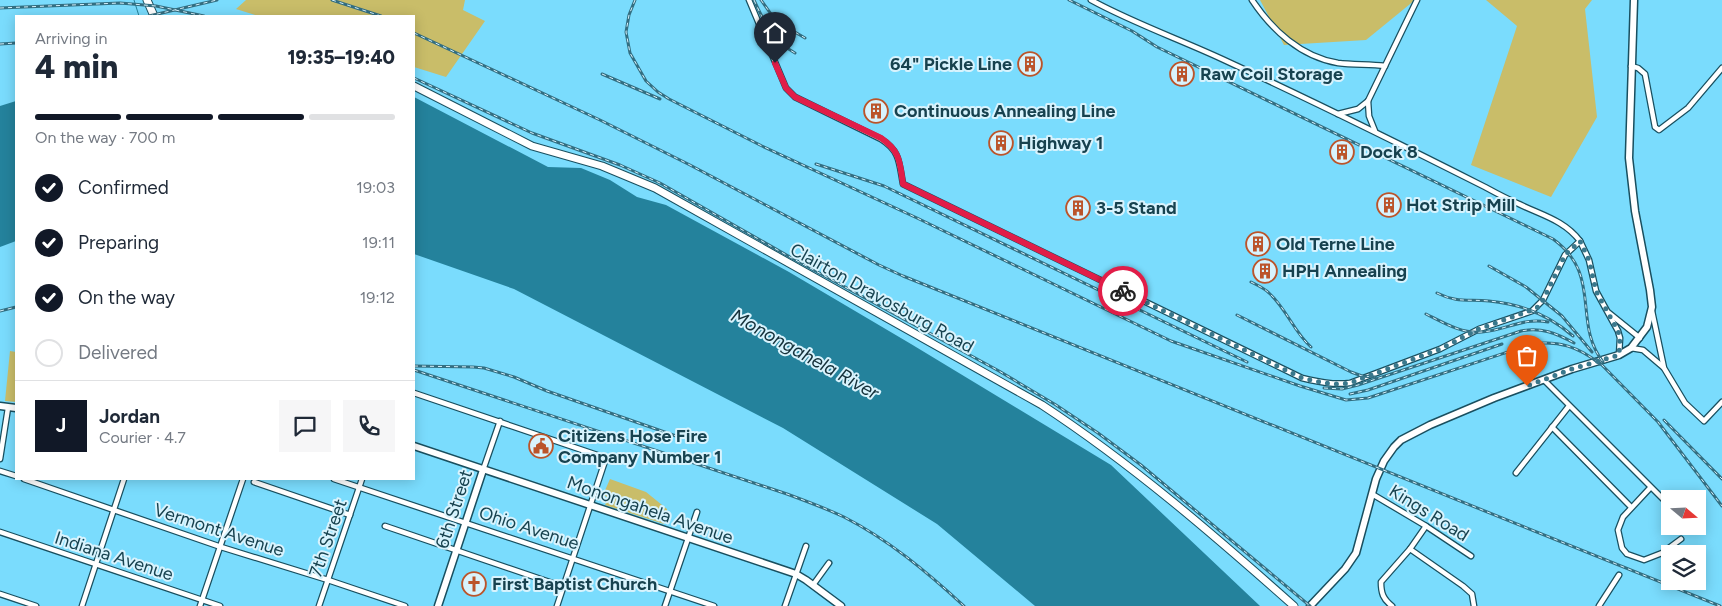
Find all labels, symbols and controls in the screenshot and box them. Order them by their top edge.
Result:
pin [754,12,796,63]
icon: home [761,19,789,47]
text: Arriving in [35,29,107,48]
text: 19:35–19:40 [287,46,395,69]
text: 4 min [35,48,118,86]
building icon: 64" Pickle Line [1017,51,1043,77]
place label: 64" Pickle Line [890,53,1012,75]
building icon: Raw Coil Storage [1169,61,1195,87]
place label: Raw Coil Storage [1200,63,1343,85]
building icon: Continuous Annealing Line [863,98,889,124]
place label: Continuous Annealing Line [894,100,1115,122]
text: On the way · 700 m [35,128,175,147]
building icon: Highway 1 [988,130,1014,156]
place label: Highway 1 [1018,132,1103,154]
building icon: Dock 8 [1329,139,1355,165]
place label: Dock 8 [1360,141,1418,163]
icon: check [35,174,63,202]
text: Confirmed [78,176,169,199]
text: 19:03 [356,178,395,197]
building icon: Hot Strip Mill [1376,192,1402,218]
place label: Hot Strip Mill [1406,194,1515,216]
building icon: 3-5 Stand [1065,195,1091,221]
place label: 3-5 Stand [1096,197,1177,219]
icon: check [35,229,63,257]
text: Preparing [78,231,159,254]
building icon: Old Terne Line [1245,231,1271,257]
text: 19:11 [362,233,395,252]
place label: Old Terne Line [1276,233,1395,255]
street label: Clairton Dravosburg Road [786,238,978,358]
building icon: HPH Annealing [1252,258,1278,284]
place label: HPH Annealing [1282,260,1407,282]
courier [1098,266,1148,316]
icon: bike [1109,277,1137,305]
icon: check [35,284,63,312]
text: On the way [78,286,175,309]
text: 19:12 [360,288,395,307]
water label: Monongahela River [727,304,883,404]
pin [1506,335,1548,386]
text: Delivered [78,341,158,364]
icon: bag [1513,342,1541,370]
button: chat [279,400,331,452]
button: phone [343,400,395,452]
text: Jordan [99,405,160,428]
text: J [56,414,66,437]
place label: Citizens Hose Fire Company Number 1 [558,425,721,468]
text: Courier · 4.7 [99,428,186,447]
public building icon: Citizens Hose Fire Company Number 1 [528,433,554,459]
street label: 6th Street [431,466,477,551]
street label: Monongahela Avenue [564,471,736,549]
street label: Kings Road [1385,480,1473,546]
north arrow [1661,490,1706,535]
map controls [1661,490,1706,590]
street label: 7th Street [304,496,352,580]
street label: Vermont Avenue [151,499,287,561]
street label: Ohio Avenue [476,501,582,555]
street label: Indiana Avenue [52,526,176,586]
button: layers [1661,545,1706,590]
church icon: First Baptist Church [461,571,487,597]
place label: First Baptist Church [492,573,657,595]

